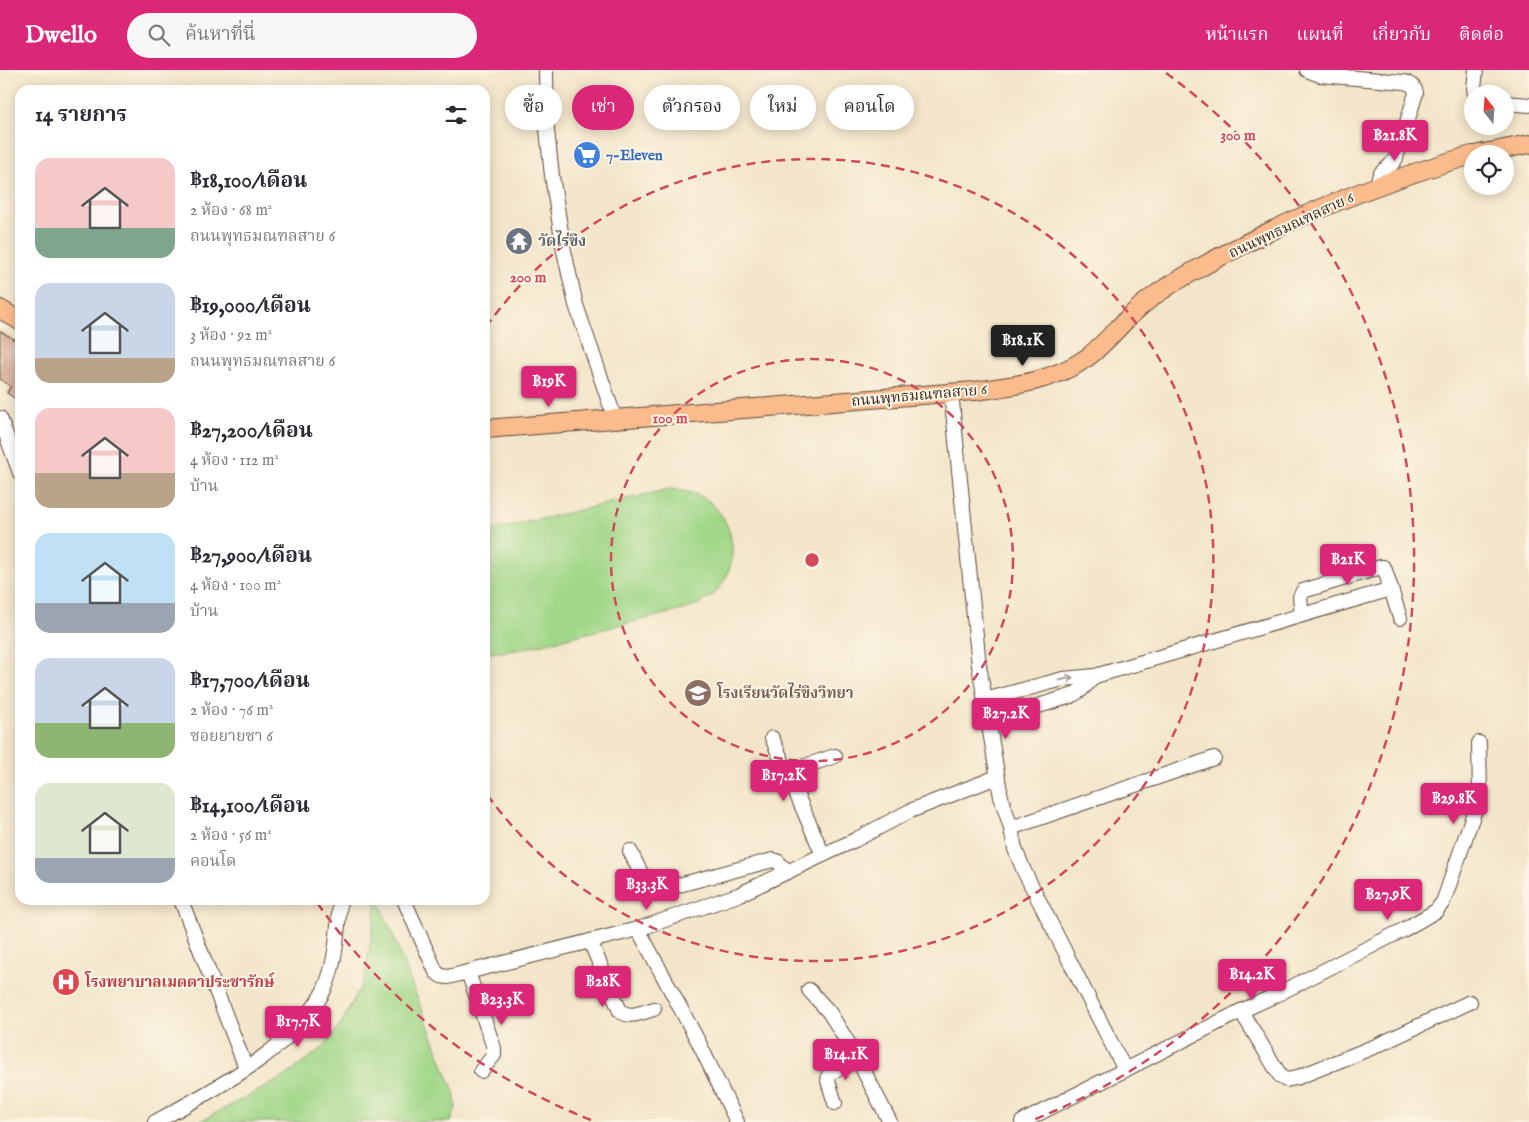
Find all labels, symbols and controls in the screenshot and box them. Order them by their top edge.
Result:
search box [127,13,477,58]
text: Dwello [25,20,97,51]
icon: search [145,21,173,49]
text: ค้นหาที่นี่ [185,23,256,47]
text: หน้าแรก [1205,24,1268,47]
text: แผนที่ [1296,24,1344,47]
text: เกี่ยวกับ [1372,24,1431,47]
text: ติดต่อ [1459,24,1504,47]
chip: ซื้อ [505,85,562,130]
chip: เช่า [572,85,634,130]
chip: ตัวกรอง [644,85,740,130]
chip: ใหม่ [750,85,816,130]
chip: คอนโด [826,85,914,130]
north arrow [1464,85,1514,135]
map controls [1464,85,1514,195]
icon: filters [442,101,470,129]
text: 14 รายการ [35,102,127,129]
pin: ฿21.8K [1354,119,1436,162]
text: 300 m [1220,126,1256,145]
text: ฿21.8K [1373,126,1417,146]
supermarket icon: 7-Eleven [572,140,602,170]
button: locate [1464,145,1514,195]
place label: 7-Eleven [606,146,663,165]
text: ฿18,100/เดือน [190,168,307,195]
icon: home [75,178,135,238]
street label: ถนนพุทธมณฑลสาย 6 [1226,188,1358,264]
text: 2 ห้อง · 68 m² [190,201,272,221]
temple icon: วัดไร่ขิง [504,226,534,256]
text: ถนนพุทธมณฑลสาย 6 [190,227,335,247]
place label: วัดไร่ขิง [538,230,586,251]
text: 200 m [510,268,547,287]
text: ฿19,000/เดือน [190,293,311,320]
icon: home [75,303,135,363]
pin: ฿18.1K [982,324,1064,367]
text: 3 ห้อง · 92 m² [190,326,272,346]
text: ฿18.1K [1002,331,1044,351]
text: ถนนพุทธมณฑลสาย 6 [190,352,335,372]
pin: ฿19K [519,366,579,408]
text: ฿19K [532,372,566,392]
street label: ถนนพุทธมณฑลสาย 6 [850,380,988,412]
text: 100 m [652,409,688,428]
text: ฿27,200/เดือน [190,418,313,445]
icon: home [75,428,135,488]
text: 4 ห้อง · 112 m² [190,451,279,471]
text: บ้าน [190,477,218,497]
text: ฿27,900/เดือน [190,543,312,570]
pin: ฿21K [1318,544,1378,586]
text: ฿21K [1331,550,1365,570]
centre of rings [803,551,821,569]
icon: home [75,553,135,613]
text: 4 ห้อง · 100 m² [190,576,281,596]
text: บ้าน [190,602,218,622]
text: ฿17,700/เดือน [190,668,310,695]
one-way arrow [1058,674,1074,683]
icon: home [75,678,135,738]
school or university icon: โรงเรียนวัดไร่ขิงวิทยา [683,678,713,708]
place label: โรงเรียนวัดไร่ขิงวิทยา [716,682,854,703]
pin: ฿27.2K [965,698,1047,740]
text: 2 ห้อง · 76 m² [190,701,273,721]
text: ฿27.2K [983,704,1029,724]
text: ซอยยายชา 6 [190,727,273,747]
pin: ฿17.2K [743,760,825,802]
text: ฿17.2K [762,766,806,786]
pin: ฿29.8K [1413,782,1495,825]
text: ฿29.8K [1432,789,1476,809]
text: ฿14,100/เดือน [190,793,310,820]
icon: home [75,803,135,863]
text: 2 ห้อง · 56 m² [190,826,272,846]
text: คอนโด [190,852,236,872]
pin: ฿33.3K [606,868,688,911]
text: ฿33.3K [626,875,668,895]
pin: ฿27.9K [1347,878,1429,921]
text: ฿27.9K [1365,885,1411,905]
pin: ฿14.2K [1211,958,1293,1001]
text: ฿14.2K [1229,965,1275,985]
pin: ฿28K [573,966,633,1008]
hospital icon: โรงพยาบาลเมตตาประชารักษ์ [51,967,81,997]
place label: โรงพยาบาลเมตตาประชารักษ์ [84,971,275,992]
text: ฿28K [586,972,620,992]
pin: ฿23.3K [461,984,543,1026]
text: ฿23.3K [480,990,524,1010]
pin: ฿17.7K [257,1006,339,1048]
text: ฿17.7K [276,1012,320,1032]
pin: ฿14.1K [805,1038,887,1081]
text: ฿14.1K [824,1045,868,1065]

